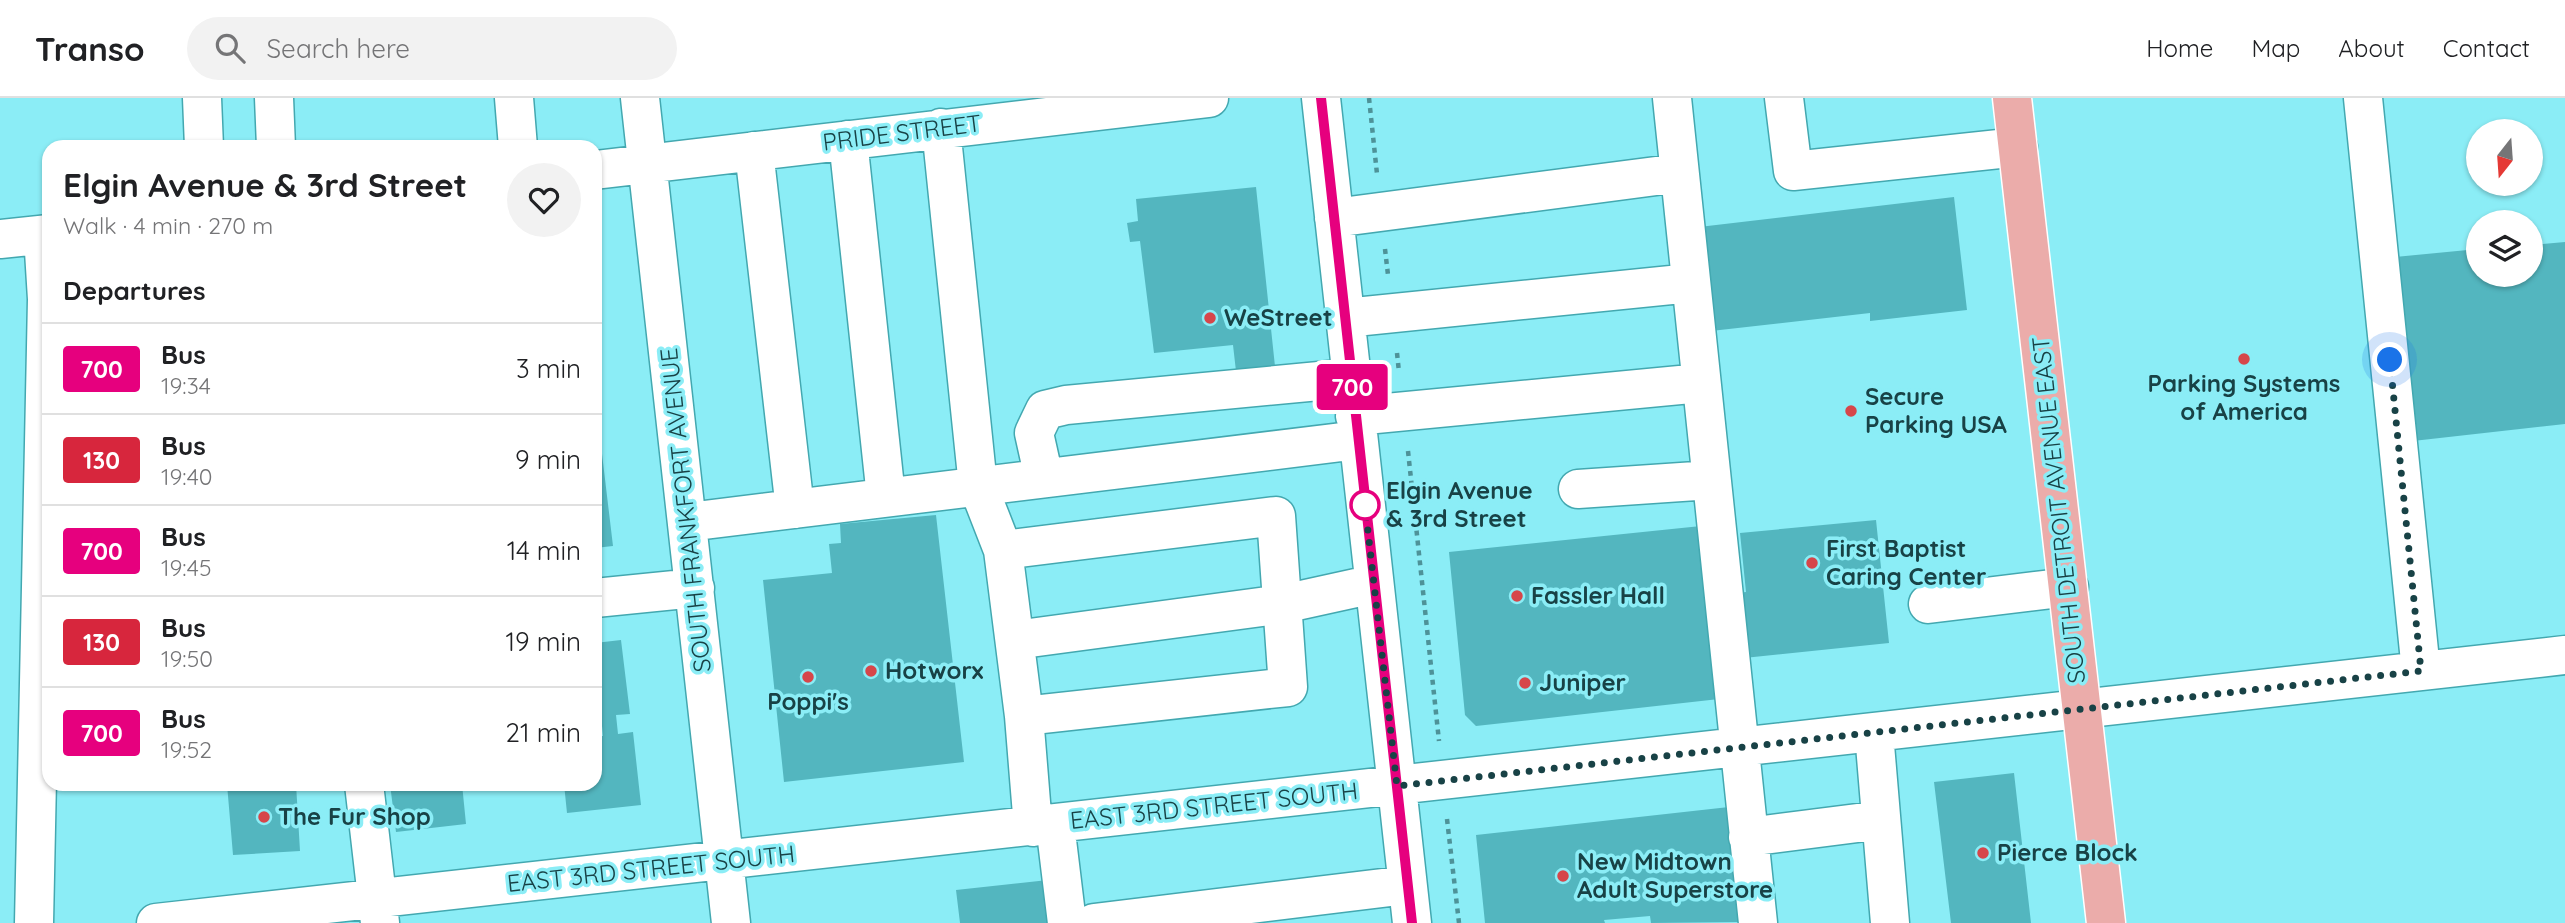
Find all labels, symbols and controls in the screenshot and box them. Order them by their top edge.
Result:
search box [187,17,677,80]
text: Transo [35,28,145,69]
icon: search [211,29,249,67]
text: Search here [267,32,410,65]
text: Home [2146,33,2213,63]
text: Map [2251,33,2300,63]
text: About [2338,33,2405,63]
text: Contact [2443,33,2530,63]
street label: PRIDE STREET [821,107,983,157]
north arrow [2466,119,2543,196]
map controls [2466,119,2543,287]
button: heart [507,163,581,237]
text: Elgin Avenue & 3rd Street [63,164,467,205]
button: layers [2466,210,2543,287]
text: Walk · 4 min · 270 m [63,211,273,240]
text: Departures [63,274,206,307]
place label: WeStreet [1224,302,1333,332]
marker: WeStreet [1202,310,1218,326]
street label: SOUTH DETROIT AVENUE EAST [2025,335,2091,685]
text: Bus [161,338,206,371]
your location [2372,342,2407,377]
street label: SOUTH FRANKFORT AVENUE [653,347,717,674]
marker: Parking Systems of America [2236,351,2252,367]
text: 3 min [516,352,581,385]
text: 700 [80,354,123,384]
line badge: 700 [1312,364,1392,410]
place label: Parking Systems of America [2148,368,2340,426]
text: 19:34 [161,371,211,400]
text: 700 [1331,372,1373,402]
place label: Secure Parking USA [1865,381,2008,439]
marker: Secure Parking USA [1843,403,1859,419]
text: Bus [161,429,206,462]
text: 9 min [515,443,581,476]
text: 130 [83,445,120,475]
text: 19:40 [161,462,212,491]
place label: Elgin Avenue & 3rd Street [1386,475,1533,533]
marker: Elgin Avenue & 3rd Street [1350,490,1380,520]
text: Bus [161,520,206,553]
place label: First Baptist Caring Center [1826,533,1986,591]
text: 14 min [507,534,581,567]
text: 700 [80,536,123,566]
text: 19:45 [161,553,211,582]
marker: First Baptist Caring Center [1804,555,1820,571]
place label: Fassler Hall [1531,580,1665,610]
marker: Fassler Hall [1509,588,1525,604]
text: Bus [161,611,206,644]
text: 19 min [505,625,581,658]
text: 130 [83,627,120,657]
text: 19:50 [161,644,213,673]
place label: Hotworx [885,655,984,685]
marker: Hotworx [863,663,879,679]
place label: Juniper [1539,667,1626,697]
marker: Poppi's [800,669,816,685]
marker: Juniper [1517,675,1533,691]
place label: Poppi's [767,686,849,716]
text: Bus [161,702,206,735]
text: 21 min [506,716,581,749]
text: 700 [80,718,123,748]
text: 19:52 [161,735,212,764]
street label: EAST 3RD STREET SOUTH [1068,775,1359,835]
place label: The Fur Shop [278,801,431,831]
marker: The Fur Shop [256,809,272,825]
place label: Pierce Block [1997,837,2138,867]
street label: EAST 3RD STREET SOUTH [505,838,796,898]
marker: Pierce Block [1975,845,1991,861]
place label: New Midtown Adult Superstore [1577,846,1773,904]
marker: New Midtown Adult Superstore [1555,868,1571,884]

